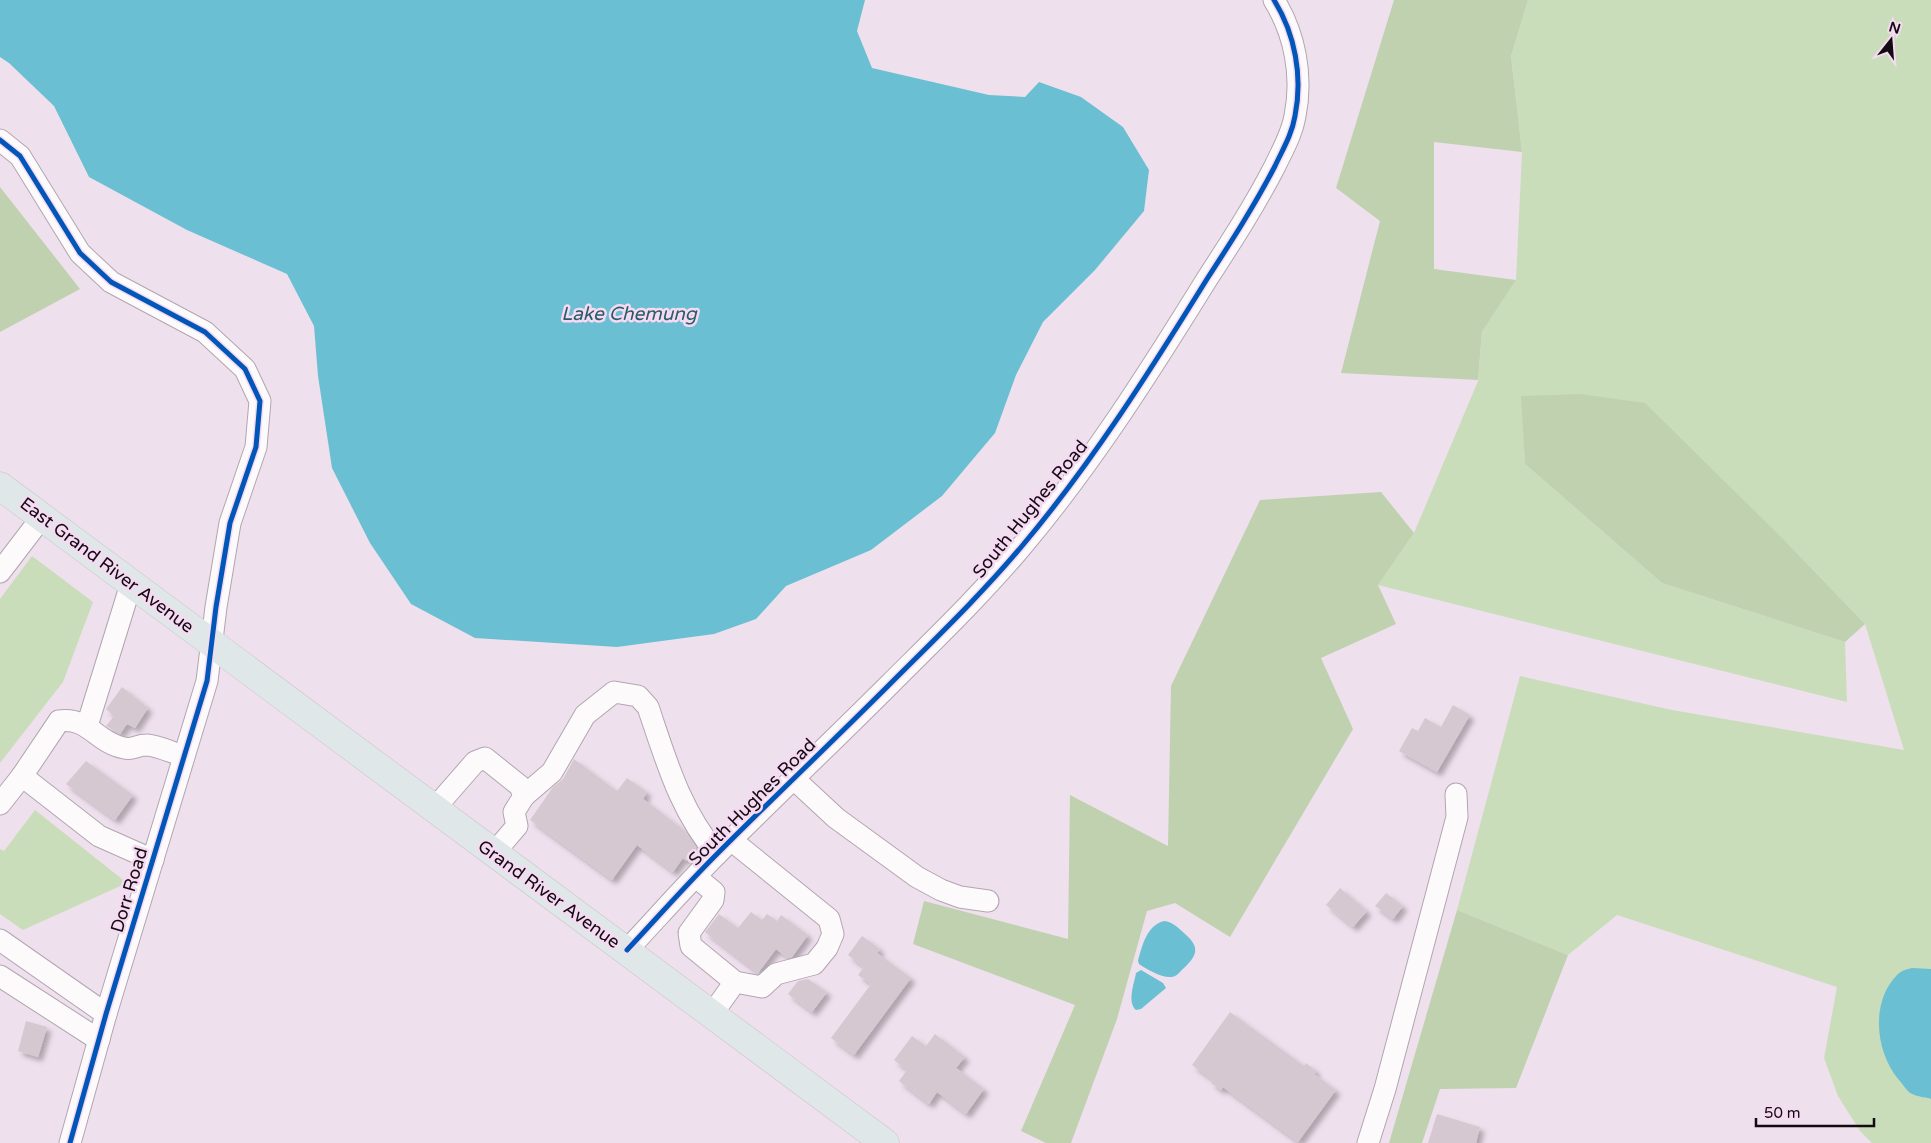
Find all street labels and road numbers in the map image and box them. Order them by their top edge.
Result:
street label: South Hughes Road [968,436,1092,582]
street label: East Grand River Avenue [16,492,198,638]
street label: South Hughes Road [684,734,820,870]
street label: Grand River Avenue [474,835,624,953]
street label: Dorr Road [106,845,152,935]

